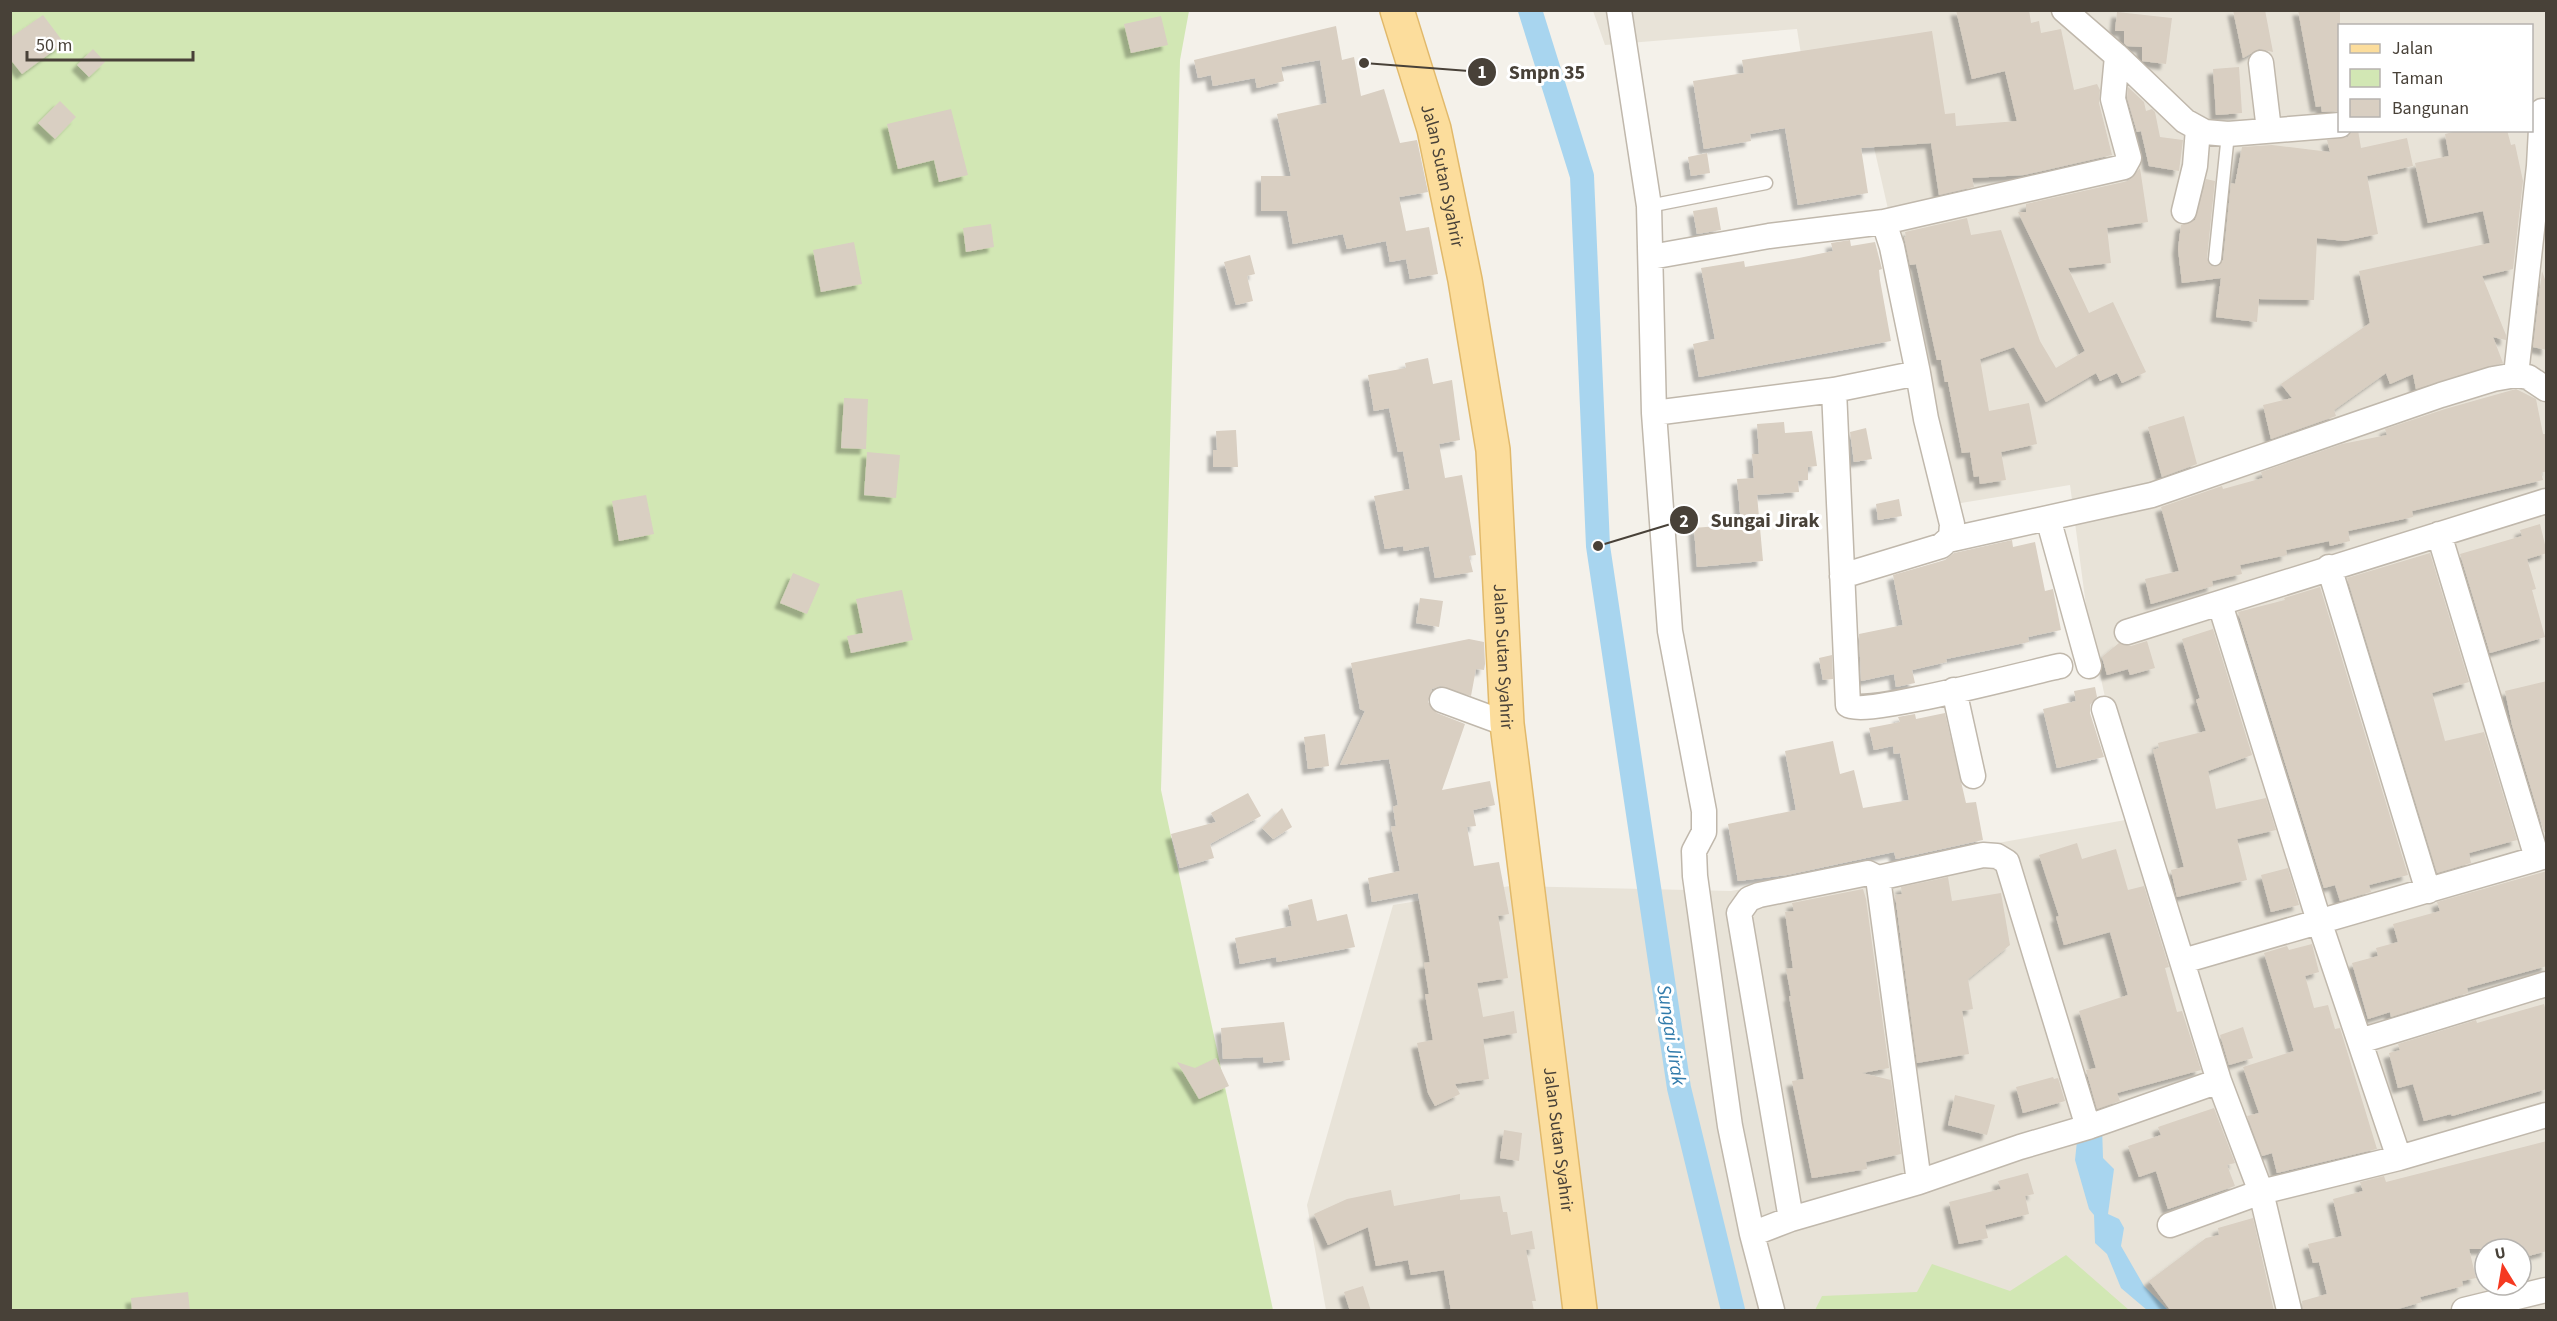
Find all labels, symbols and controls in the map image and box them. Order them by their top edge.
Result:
scale bar [27,24,194,62]
legend [2338,24,2533,132]
text: 50 m [36,33,72,58]
text: Jalan [2392,36,2433,61]
callout: Smpn 35 [1467,53,1597,91]
text: Smpn 35 [1509,59,1585,87]
text: 1 [1477,60,1487,85]
text: Taman [2392,66,2443,91]
text: Bangunan [2392,96,2469,121]
street label: Jalan Sutan Syahrir [1414,101,1471,250]
callout: Sungai Jirak [1669,501,1832,539]
text: Sungai Jirak [1711,507,1819,535]
text: 2 [1679,509,1689,534]
street label: Jalan Sutan Syahrir [1487,583,1520,732]
water label: Sungai Jirak [1649,982,1693,1088]
street label: Jalan Sutan Syahrir [1537,1065,1580,1214]
north arrow [2473,1237,2533,1297]
text: U [2493,1241,2508,1265]

